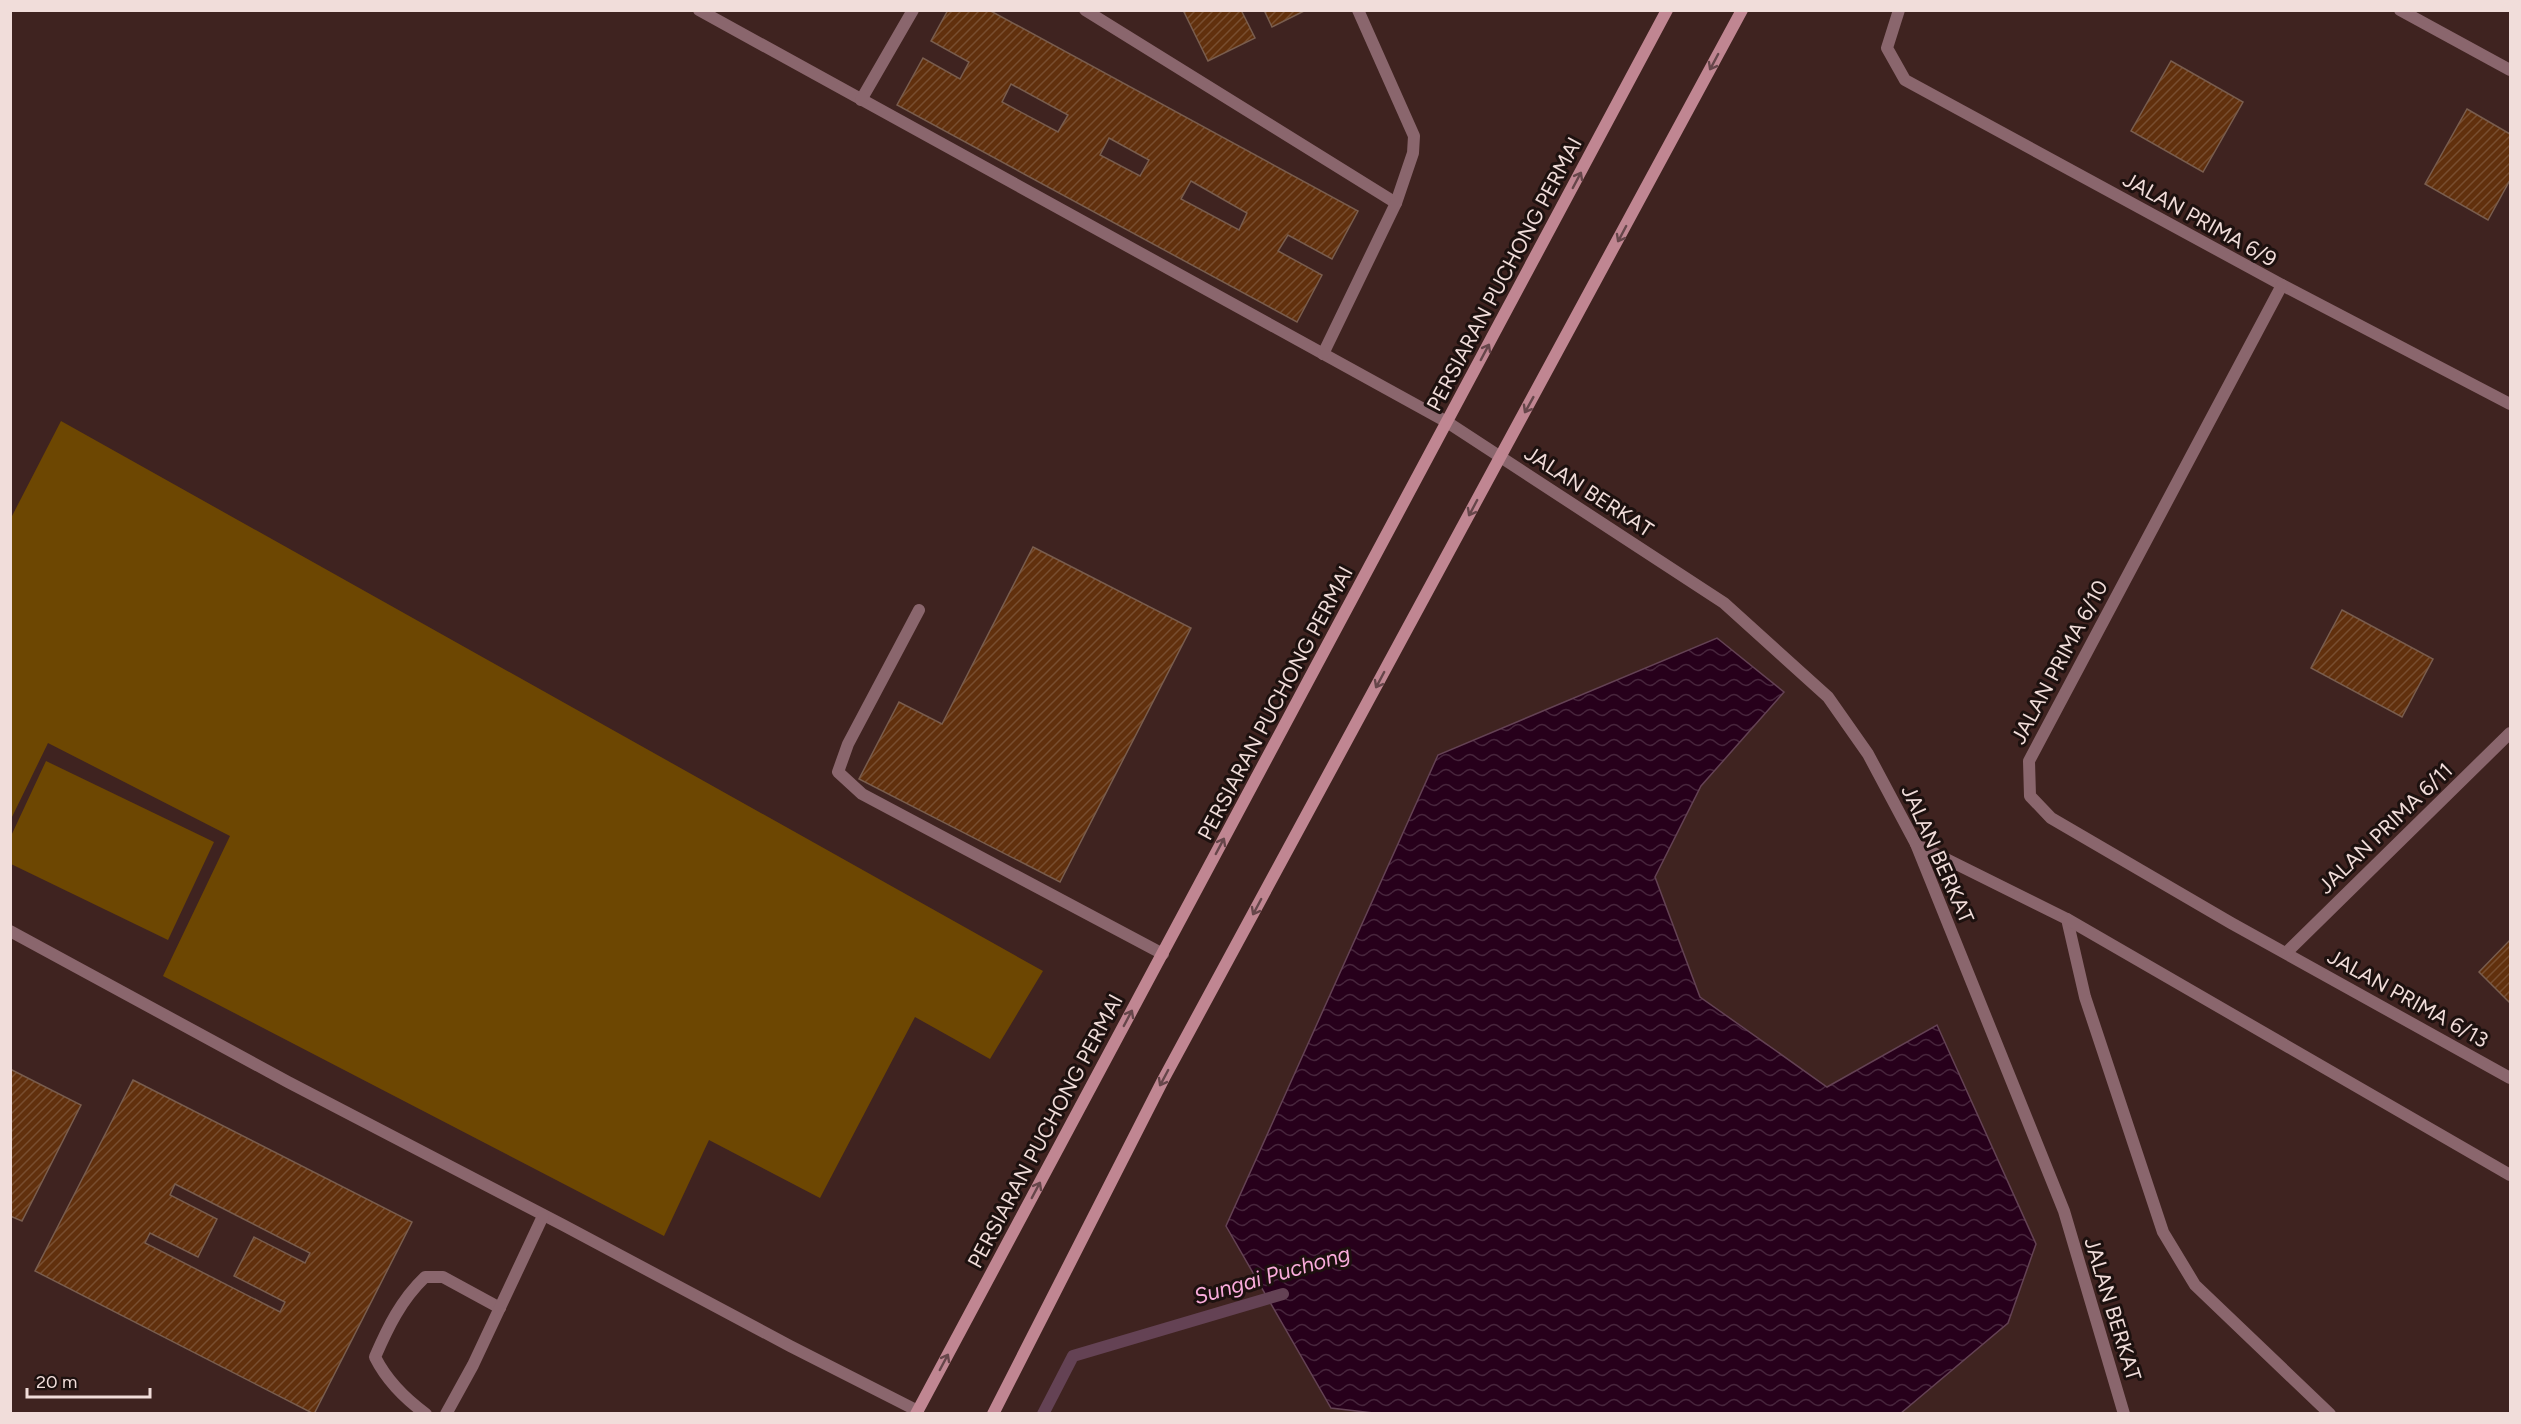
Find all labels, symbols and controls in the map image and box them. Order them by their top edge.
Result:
one-way arrow [1708,53,1720,70]
street label: PERSIARAN PUCHONG PERMAI [1421,133,1587,415]
street label: JALAN PRIMA 6/9 [2119,166,2281,272]
one-way arrow [1571,172,1583,189]
one-way arrow [1616,225,1628,242]
one-way arrow [1479,343,1491,361]
one-way arrow [1523,396,1534,414]
street label: JALAN BERKAT [1520,440,1658,542]
one-way arrow [1467,499,1478,517]
street label: PERSIARAN PUCHONG PERMAI [1192,562,1358,844]
street label: JALAN PRIMA 6/10 [2005,576,2113,748]
one-way arrow [1374,671,1386,688]
street label: JALAN PRIMA 6/11 [2313,757,2457,899]
street label: JALAN BERKAT [1896,781,1980,927]
one-way arrow [1215,838,1226,856]
one-way arrow [1251,897,1262,915]
street label: JALAN PRIMA 6/13 [2323,943,2493,1053]
street label: PERSIARAN PUCHONG PERMAI [962,990,1128,1272]
one-way arrow [1123,1010,1134,1028]
one-way arrow [1158,1069,1170,1087]
one-way arrow [1030,1182,1042,1199]
street label: JALAN BERKAT [2079,1234,2147,1384]
water label: Sungai Puchong [1191,1240,1353,1310]
one-way arrow [938,1354,950,1371]
scale bar [27,1361,150,1399]
text: 20 m [36,1371,77,1393]

